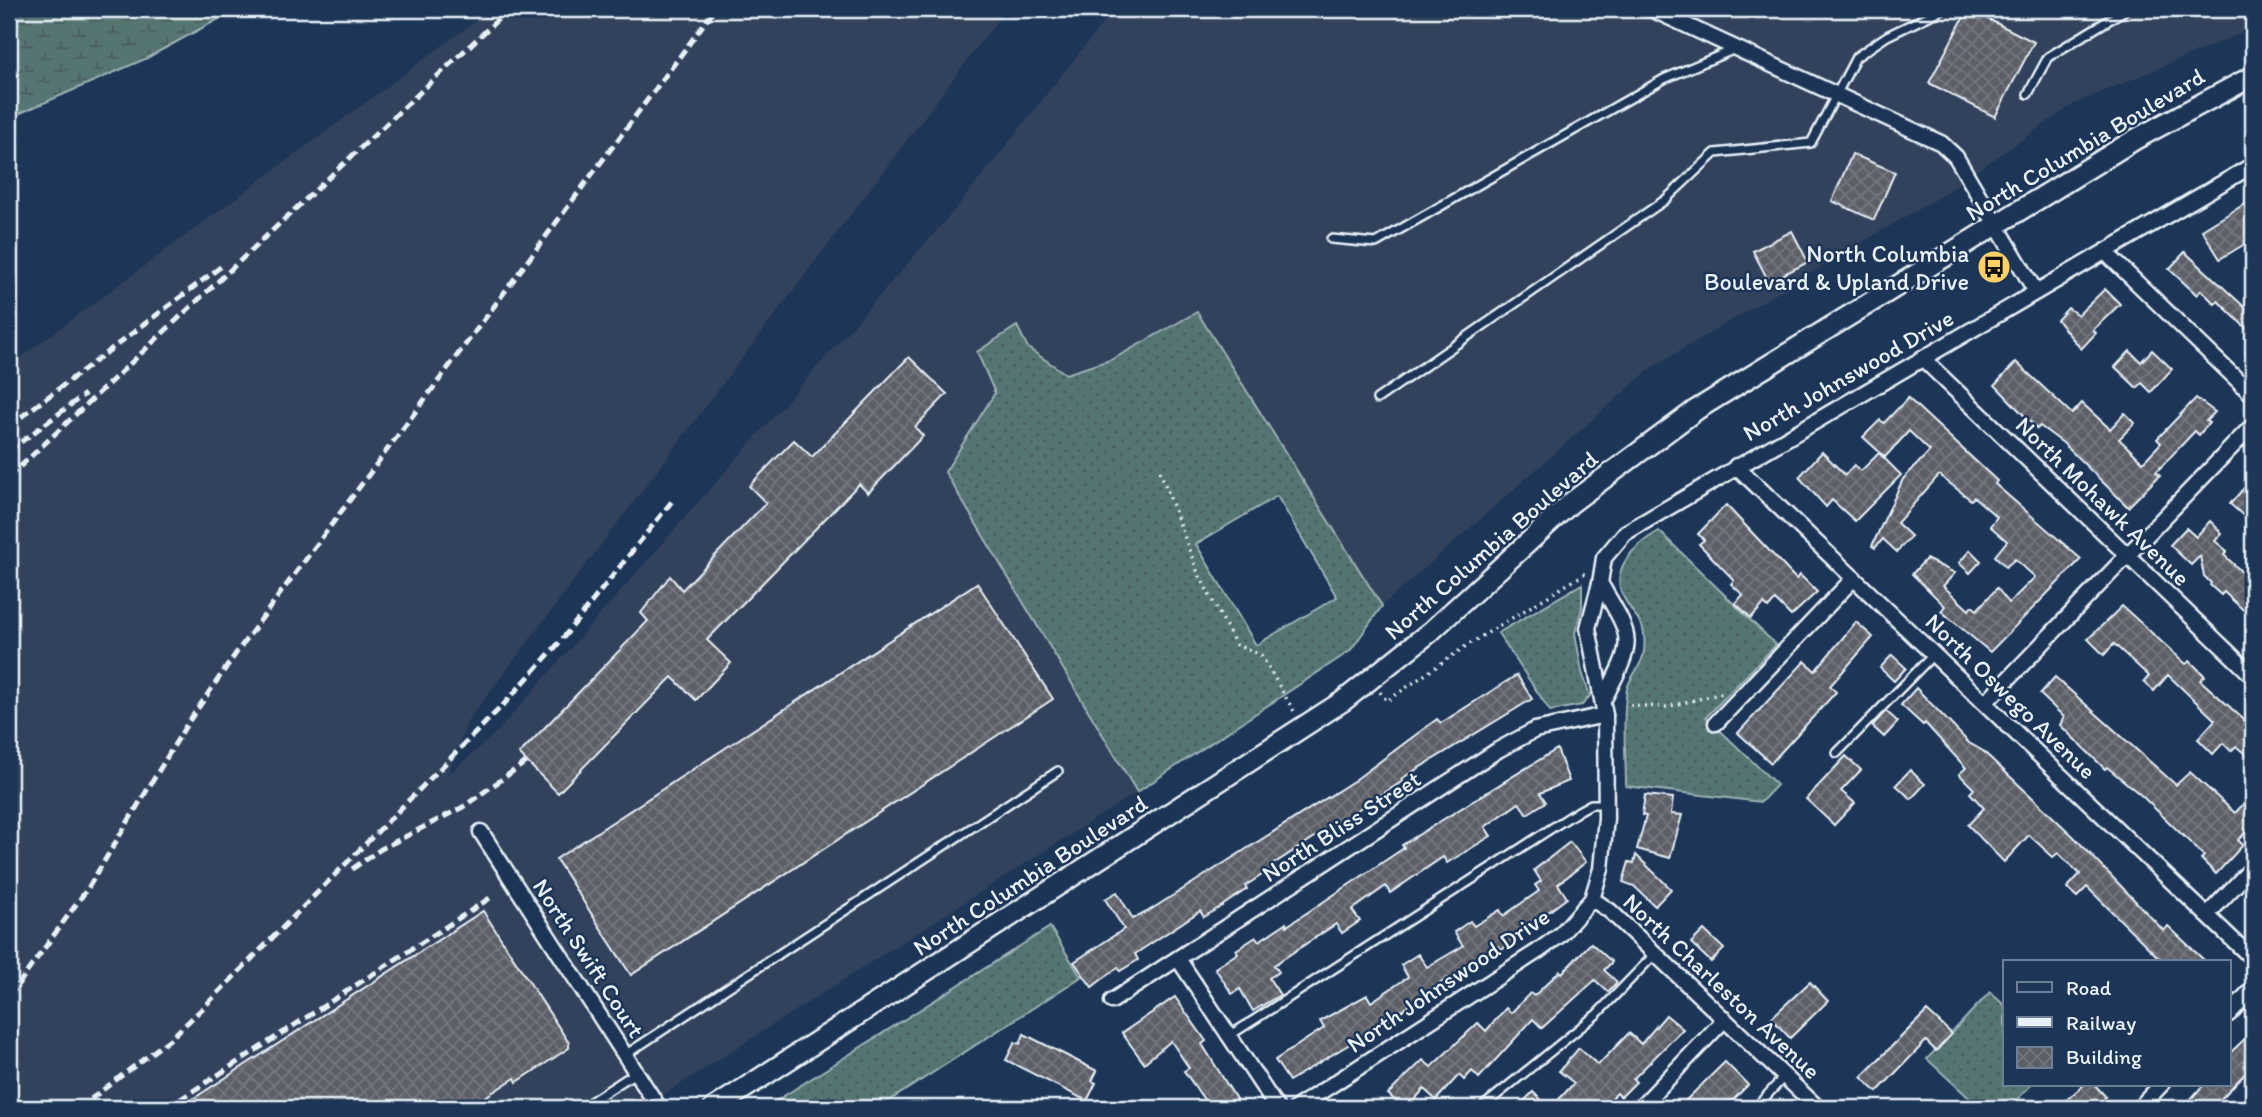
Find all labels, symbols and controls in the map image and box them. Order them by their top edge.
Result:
street label: North Columbia Boulevard [1960,61,2210,227]
place label: North Columbia Boulevard & Upland Drive [1704,239,1969,296]
bus stop icon: North Columbia Boulevard & Upland Drive [1975,248,2013,286]
street label: North Johnswood Drive [1738,303,1958,447]
street label: North Mohawk Avenue [2010,410,2196,592]
street label: North Columbia Boulevard [1378,444,1604,646]
street label: North Oswego Avenue [1920,607,2102,785]
street label: North Bliss Street [1256,764,1426,888]
street label: North Columbia Boulevard [907,788,1153,962]
street label: North Swift Court [527,873,651,1043]
street label: North Charleston Avenue [1617,887,1827,1085]
street label: North Johnswood Drive [1341,901,1555,1059]
legend [2003,960,2230,1086]
text: Road [2066,975,2112,1000]
text: Railway [2066,1010,2136,1035]
text: Building [2066,1044,2142,1069]

